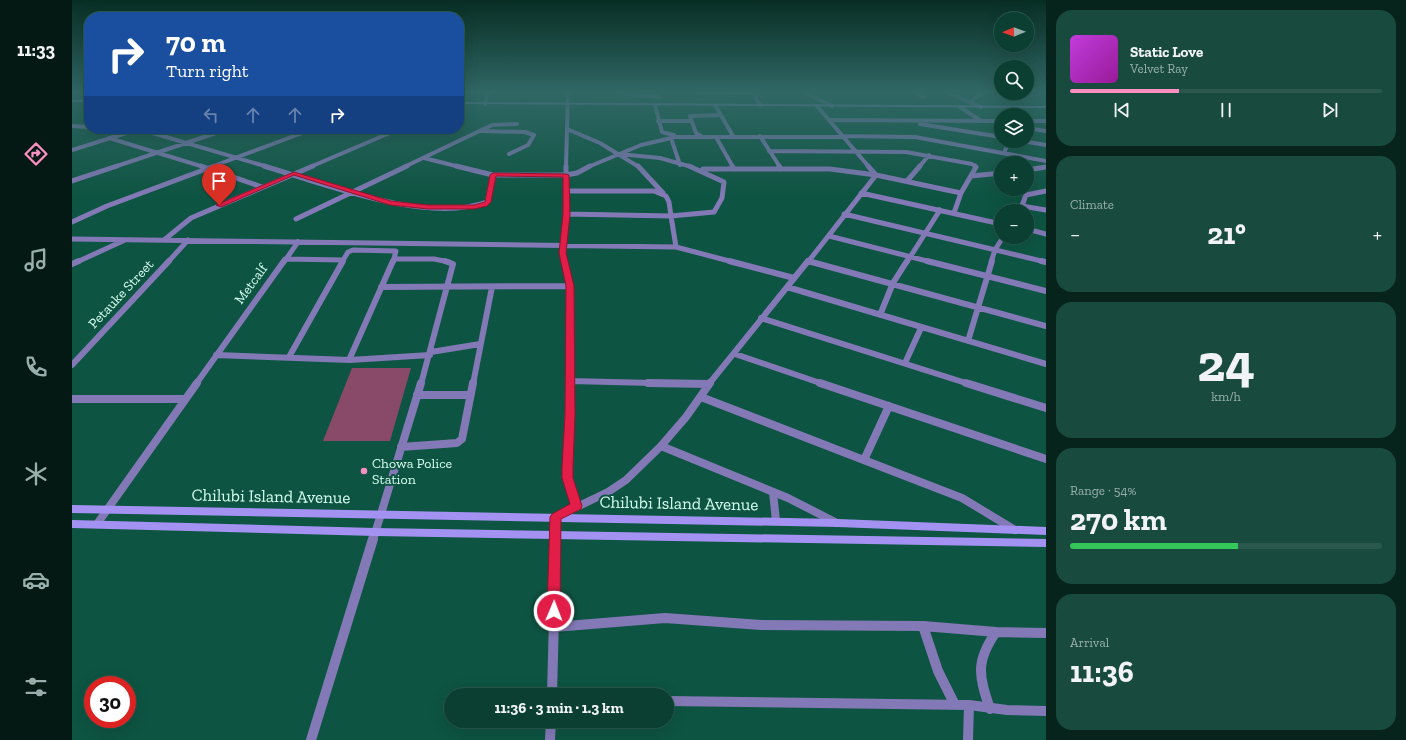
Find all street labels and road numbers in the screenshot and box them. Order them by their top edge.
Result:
street label: Petauke Street [85,256,158,332]
street label: Metcalf [231,259,272,307]
street label: Chilubi Island Avenue [191,485,351,507]
street label: Chilubi Island Avenue [599,492,759,514]

